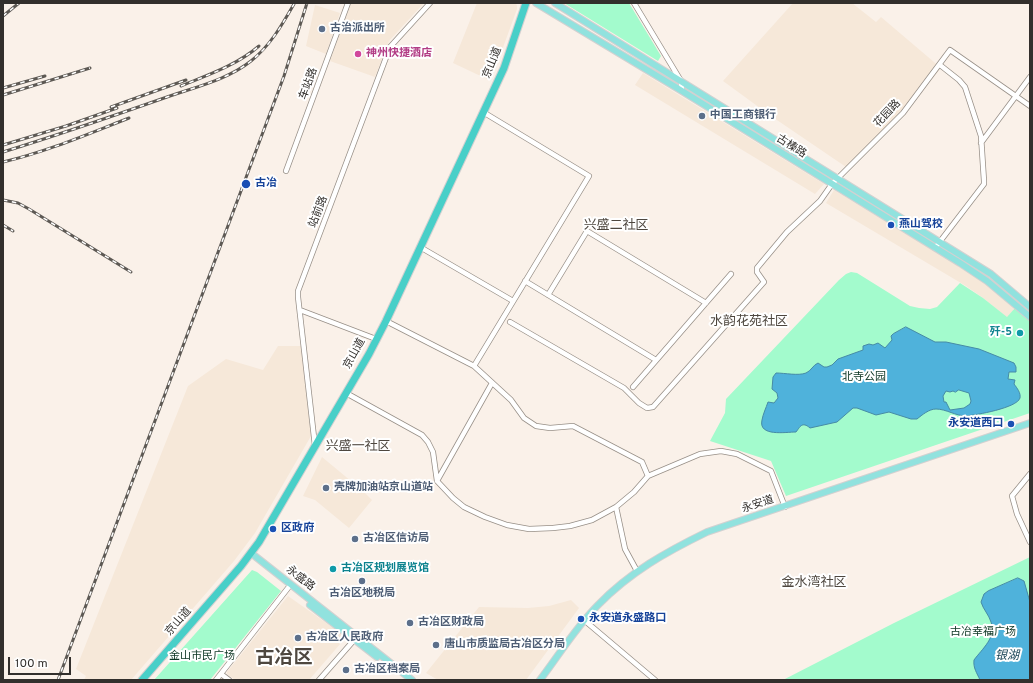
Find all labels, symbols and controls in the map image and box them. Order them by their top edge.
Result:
place label: 古治派出所 [330,22,385,36]
marker: 古治派出所 [317,24,327,34]
street label: 京山道 [481,45,505,81]
place label: 神州快捷酒店 [366,47,432,61]
marker: 神州快捷酒店 [353,49,363,59]
street label: 车站路 [297,66,321,102]
street label: 花园路 [872,97,904,131]
place label: 中国工商银行 [710,109,776,123]
marker: 中国工商银行 [697,111,707,121]
street label: 古榛路 [774,133,808,161]
place label: 古冶 [255,177,277,191]
marker: 古冶 [240,178,252,190]
street label: 站前路 [307,194,331,230]
district label: 兴盛二社区 [584,218,648,234]
place label: 燕山驾校 [899,218,943,232]
marker: 燕山驾校 [886,220,896,230]
district label: 水韵花苑社区 [710,314,788,330]
place label: 歼-5 [990,326,1012,340]
marker: 歼-5 [1015,328,1025,338]
street label: 京山道 [341,336,369,372]
park label: 北寺公园 [842,371,886,385]
place label: 永安道西口 [948,417,1003,431]
marker: 永安道西口 [1006,419,1016,429]
district label: 兴盛一社区 [326,439,390,455]
place label: 壳牌加油站京山道站 [334,481,433,495]
marker: 壳牌加油站京山道站 [321,483,331,493]
street label: 永安道 [740,494,776,516]
place label: 区政府 [281,522,314,536]
marker: 区政府 [268,524,278,534]
place label: 古冶区信访局 [363,532,429,546]
marker: 古冶区信访局 [350,534,360,544]
place label: 古冶区规划展览馆 [341,562,429,576]
street label: 永盛路 [283,564,317,594]
marker: 古冶区规划展览馆 [328,564,338,574]
district label: 金水湾社区 [782,575,846,591]
marker: 古冶区地税局 [357,576,367,586]
place label: 古冶区地税局 [329,587,395,601]
street label: 京山道 [163,605,195,639]
place label: 永安道永盛路口 [589,612,666,626]
marker: 永安道永盛路口 [576,614,586,624]
place label: 古冶区财政局 [418,616,484,630]
marker: 古冶区财政局 [405,618,415,628]
park label: 古冶幸福广场 [950,626,1016,640]
place label: 古冶区人民政府 [306,631,383,645]
marker: 古冶区人民政府 [293,633,303,643]
place label: 唐山市质监局古冶区分局 [444,638,565,652]
marker: 唐山市质监局古冶区分局 [431,640,441,650]
district label: 古冶区 [256,648,312,670]
scale bar [10,649,73,675]
park label: 金山市民广场 [169,650,235,664]
water label: 银湖 [995,650,1019,664]
text: 100 m [15,656,48,672]
place label: 古冶区档案局 [354,663,420,677]
marker: 古冶区档案局 [341,665,351,675]

